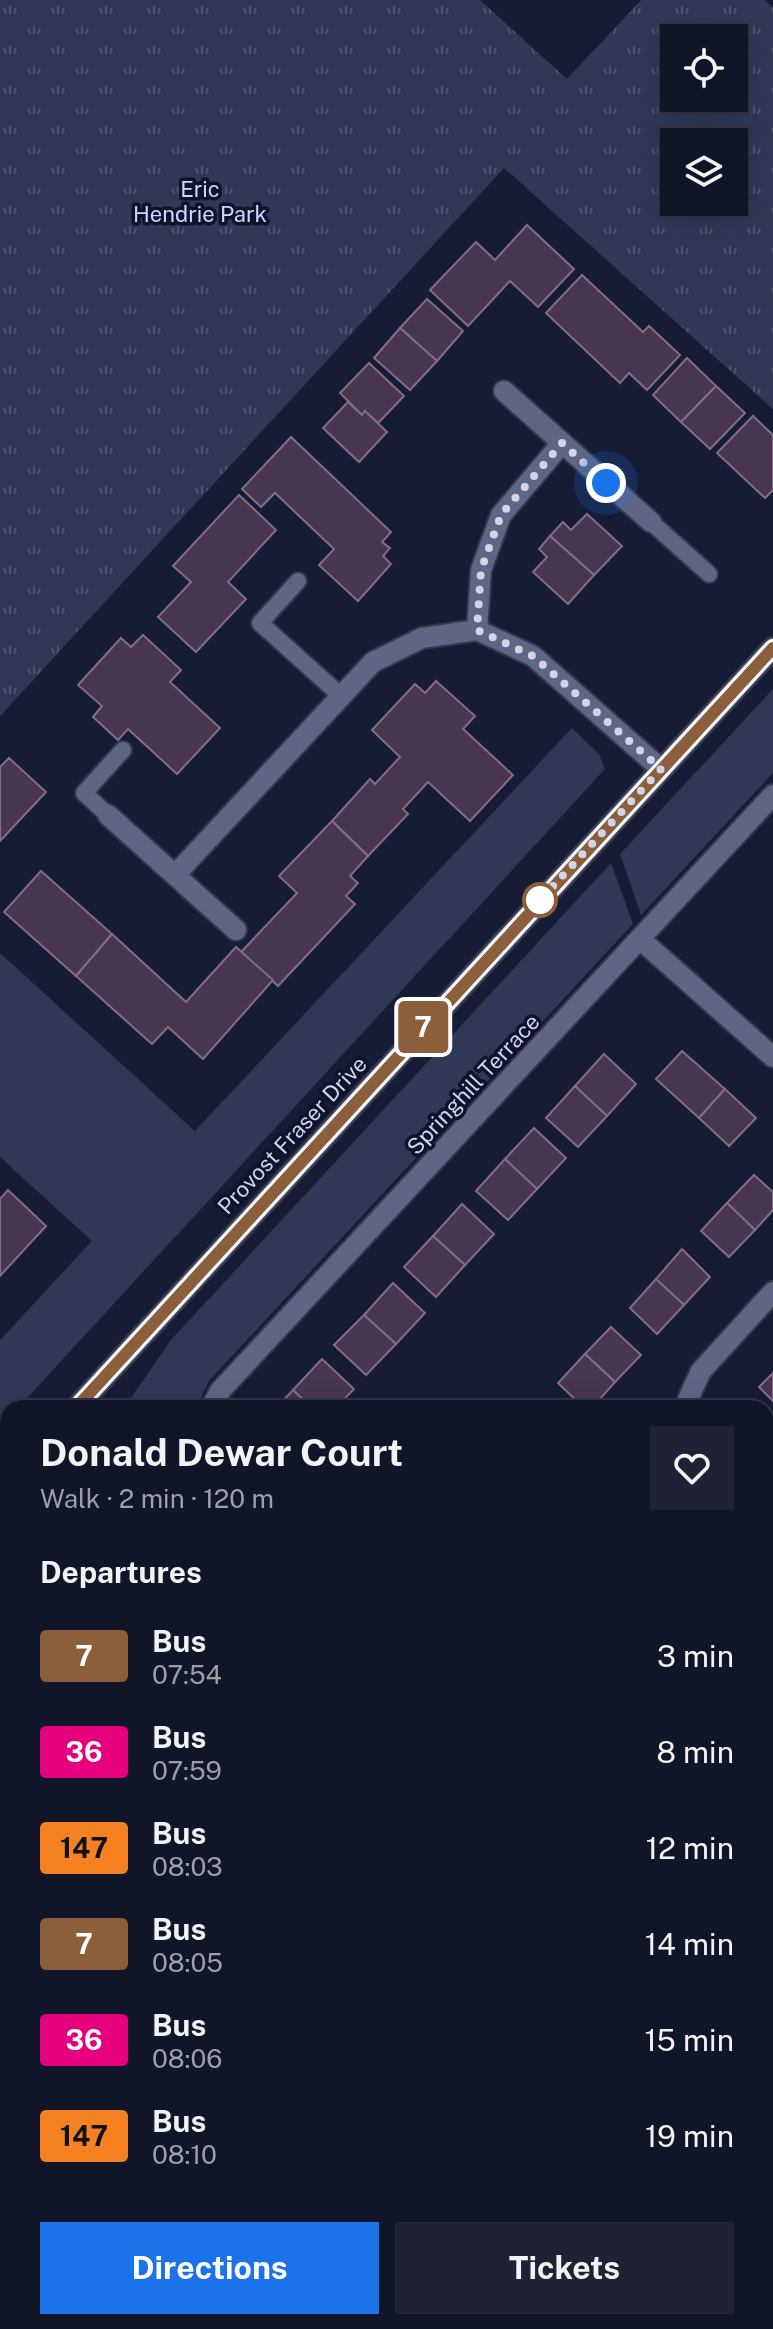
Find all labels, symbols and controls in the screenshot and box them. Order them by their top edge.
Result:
map controls [660,24,748,216]
button: locate [660,24,748,112]
button: layers [660,128,748,216]
park label: Eric Hendrie Park [133,176,267,227]
your location [586,463,626,503]
unlabelled marker [523,883,557,917]
line badge: 7 [397,1001,449,1053]
street label: Springhill Terrace [401,1008,545,1160]
text: 7 [414,1010,432,1043]
street label: Provost Fraser Drive [212,1051,372,1219]
button: heart [650,1426,734,1510]
text: Donald Dewar Court [40,1430,403,1475]
text: Walk · 2 min · 120 m [40,1483,274,1514]
text: Departures [40,1554,202,1590]
text: Bus [152,1623,206,1659]
text: 3 min [657,1638,734,1674]
text: 7 [75,1639,93,1672]
text: 07:54 [152,1659,222,1690]
text: Bus [152,1719,206,1755]
text: 8 min [656,1734,734,1770]
text: 36 [65,1735,103,1768]
text: 07:59 [152,1755,222,1786]
text: Bus [152,1815,206,1851]
text: 12 min [646,1830,734,1866]
text: 147 [60,1831,108,1864]
text: 08:03 [152,1851,223,1882]
text: Bus [152,1911,206,1947]
text: 14 min [645,1926,734,1962]
text: 7 [75,1927,93,1960]
text: 08:05 [152,1947,223,1978]
text: Bus [152,2007,206,2043]
text: 15 min [644,2022,734,2058]
text: 36 [65,2023,103,2056]
text: 08:06 [152,2043,222,2074]
text: Bus [152,2103,206,2139]
text: 19 min [645,2118,734,2154]
text: 147 [60,2119,108,2152]
text: 08:10 [152,2139,217,2170]
button: Directions [40,2222,379,2314]
button: Tickets [395,2222,734,2314]

